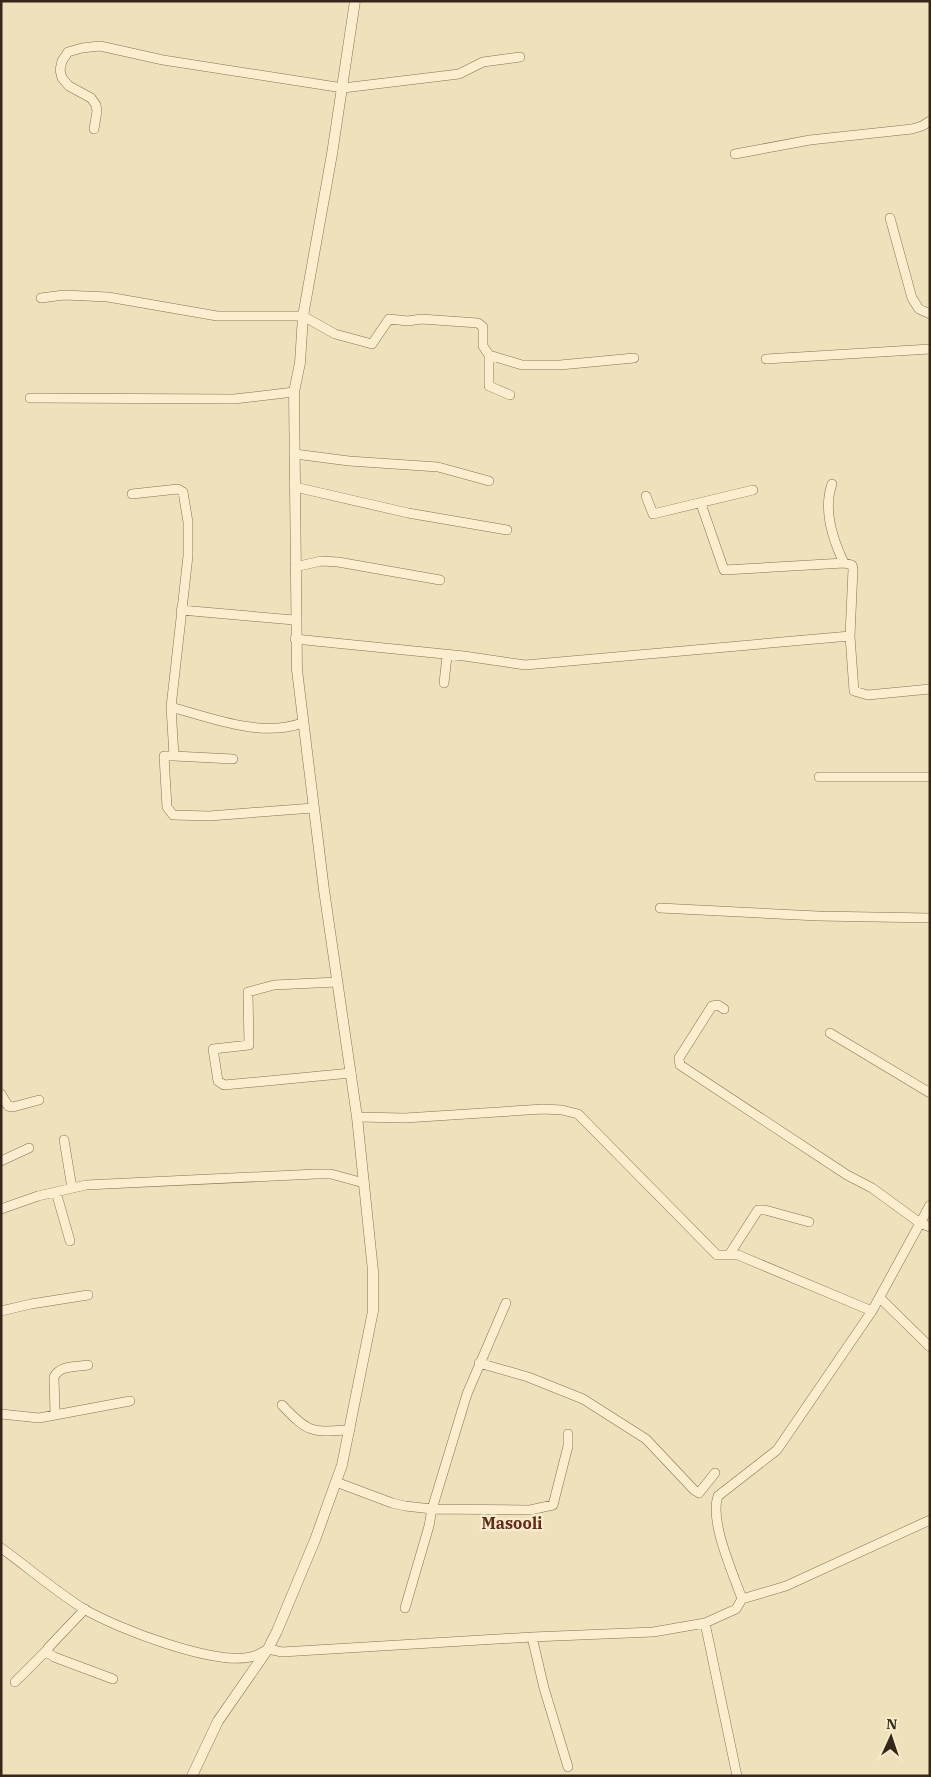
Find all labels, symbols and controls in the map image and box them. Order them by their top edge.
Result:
district label: Masooli [482,1513,542,1533]
north arrow [866,1712,916,1762]
text: N [886,1715,898,1733]

